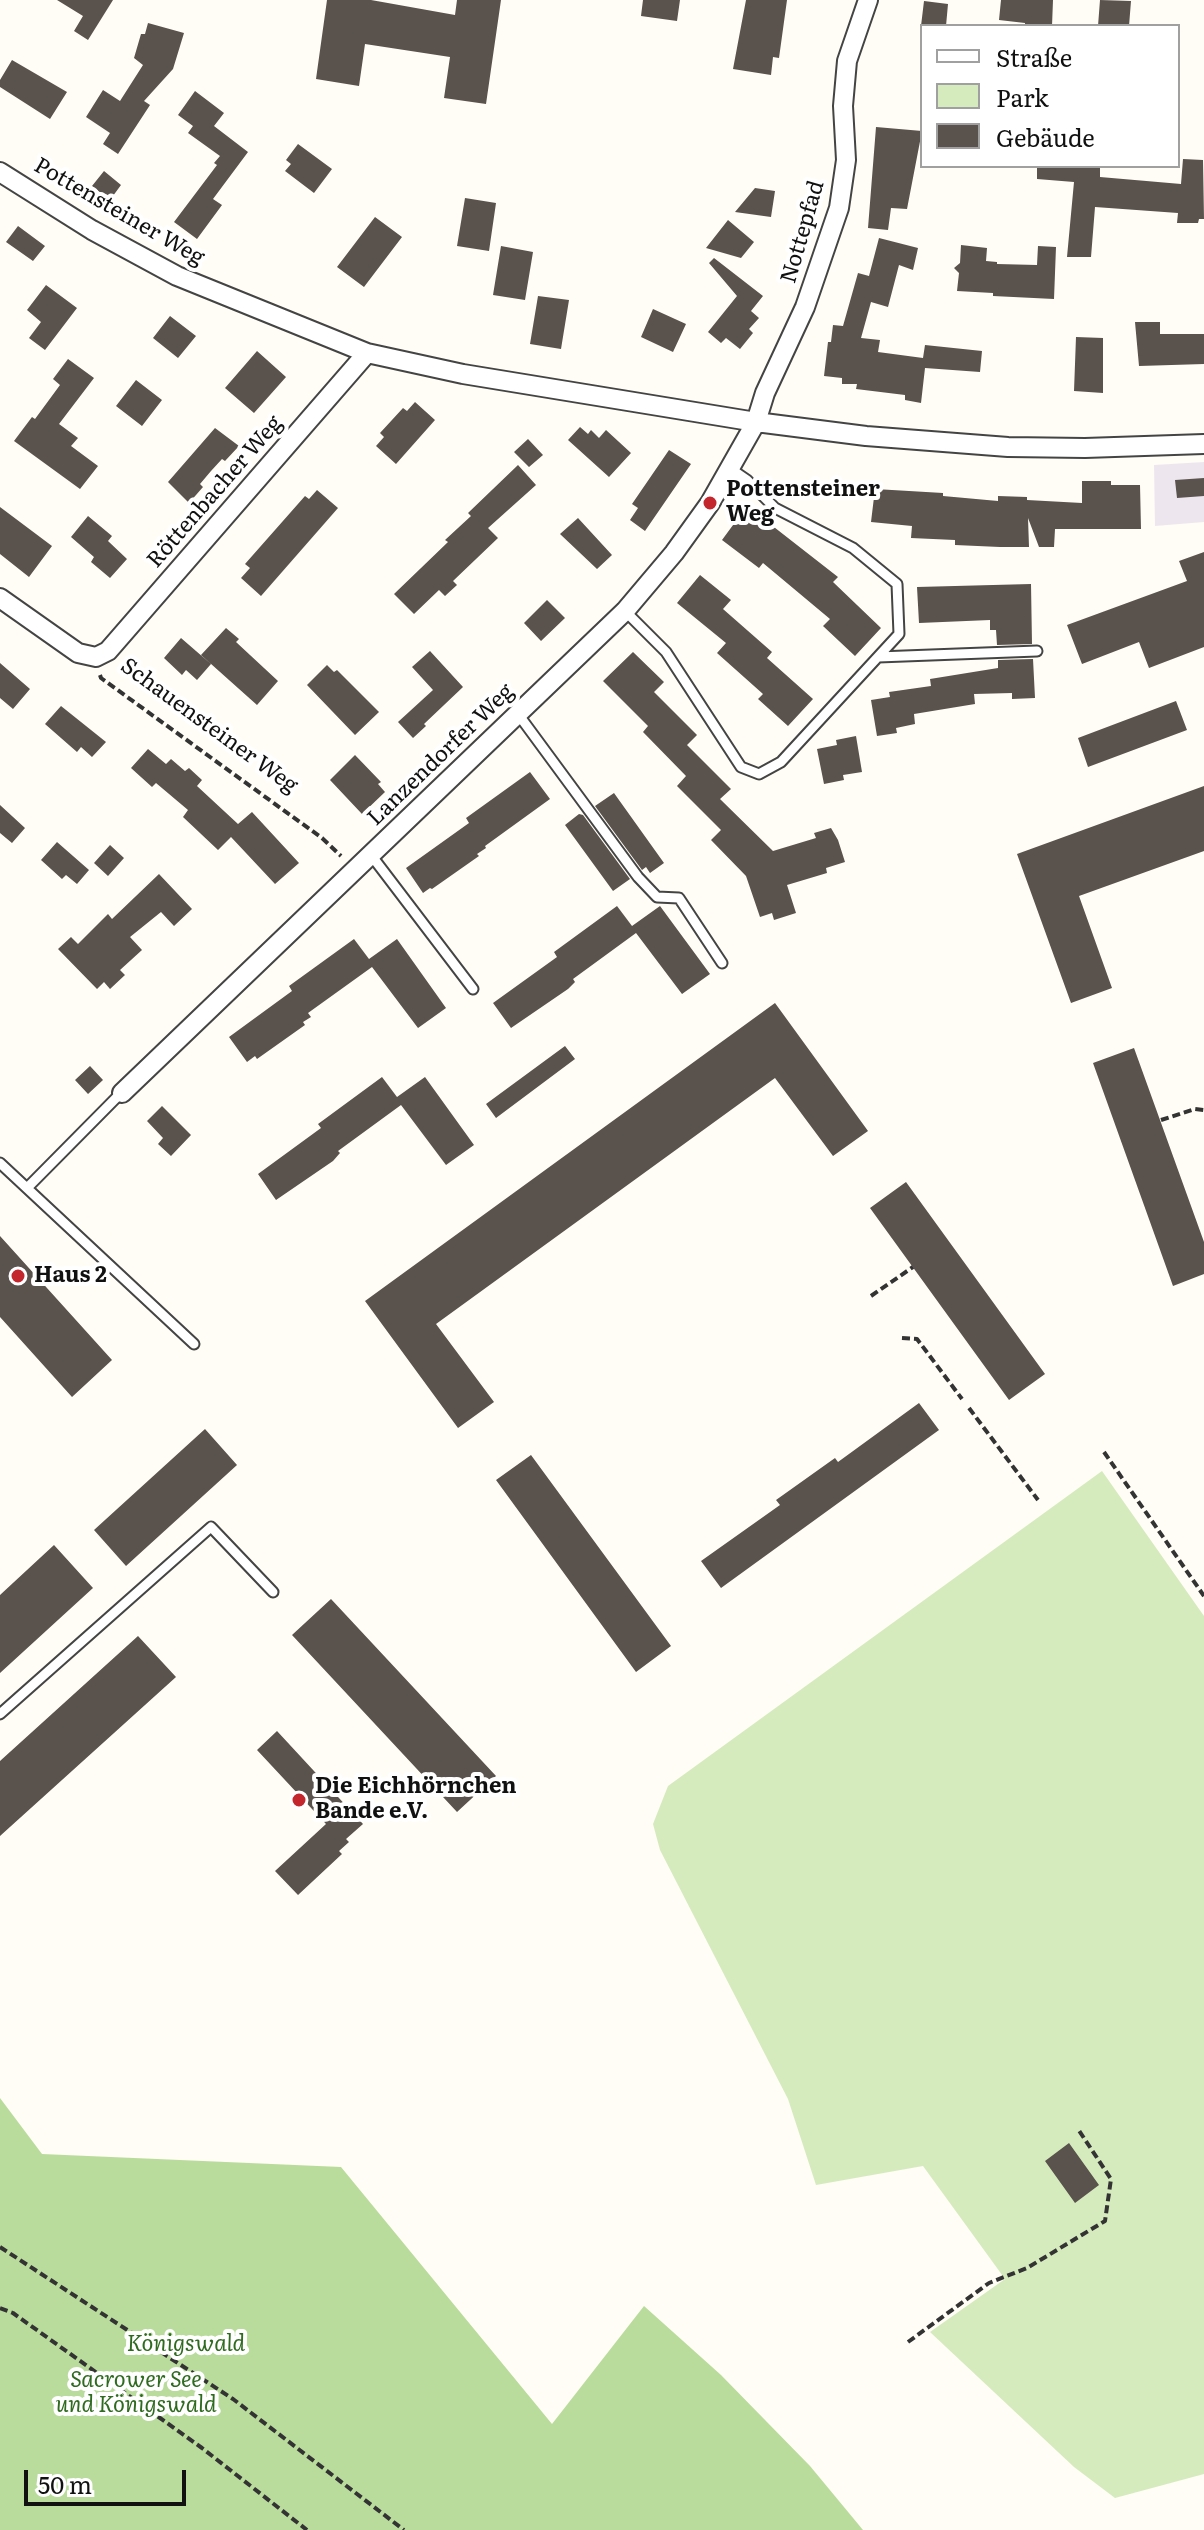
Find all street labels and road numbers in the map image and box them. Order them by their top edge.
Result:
street label: Pottensteiner Weg [29,152,209,272]
street label: Nottepfad [776,178,830,286]
street label: Röttenbacher Weg [142,411,288,573]
street label: Schauensteiner Weg [115,653,303,799]
street label: Lanzendorfer Weg [362,679,520,831]

